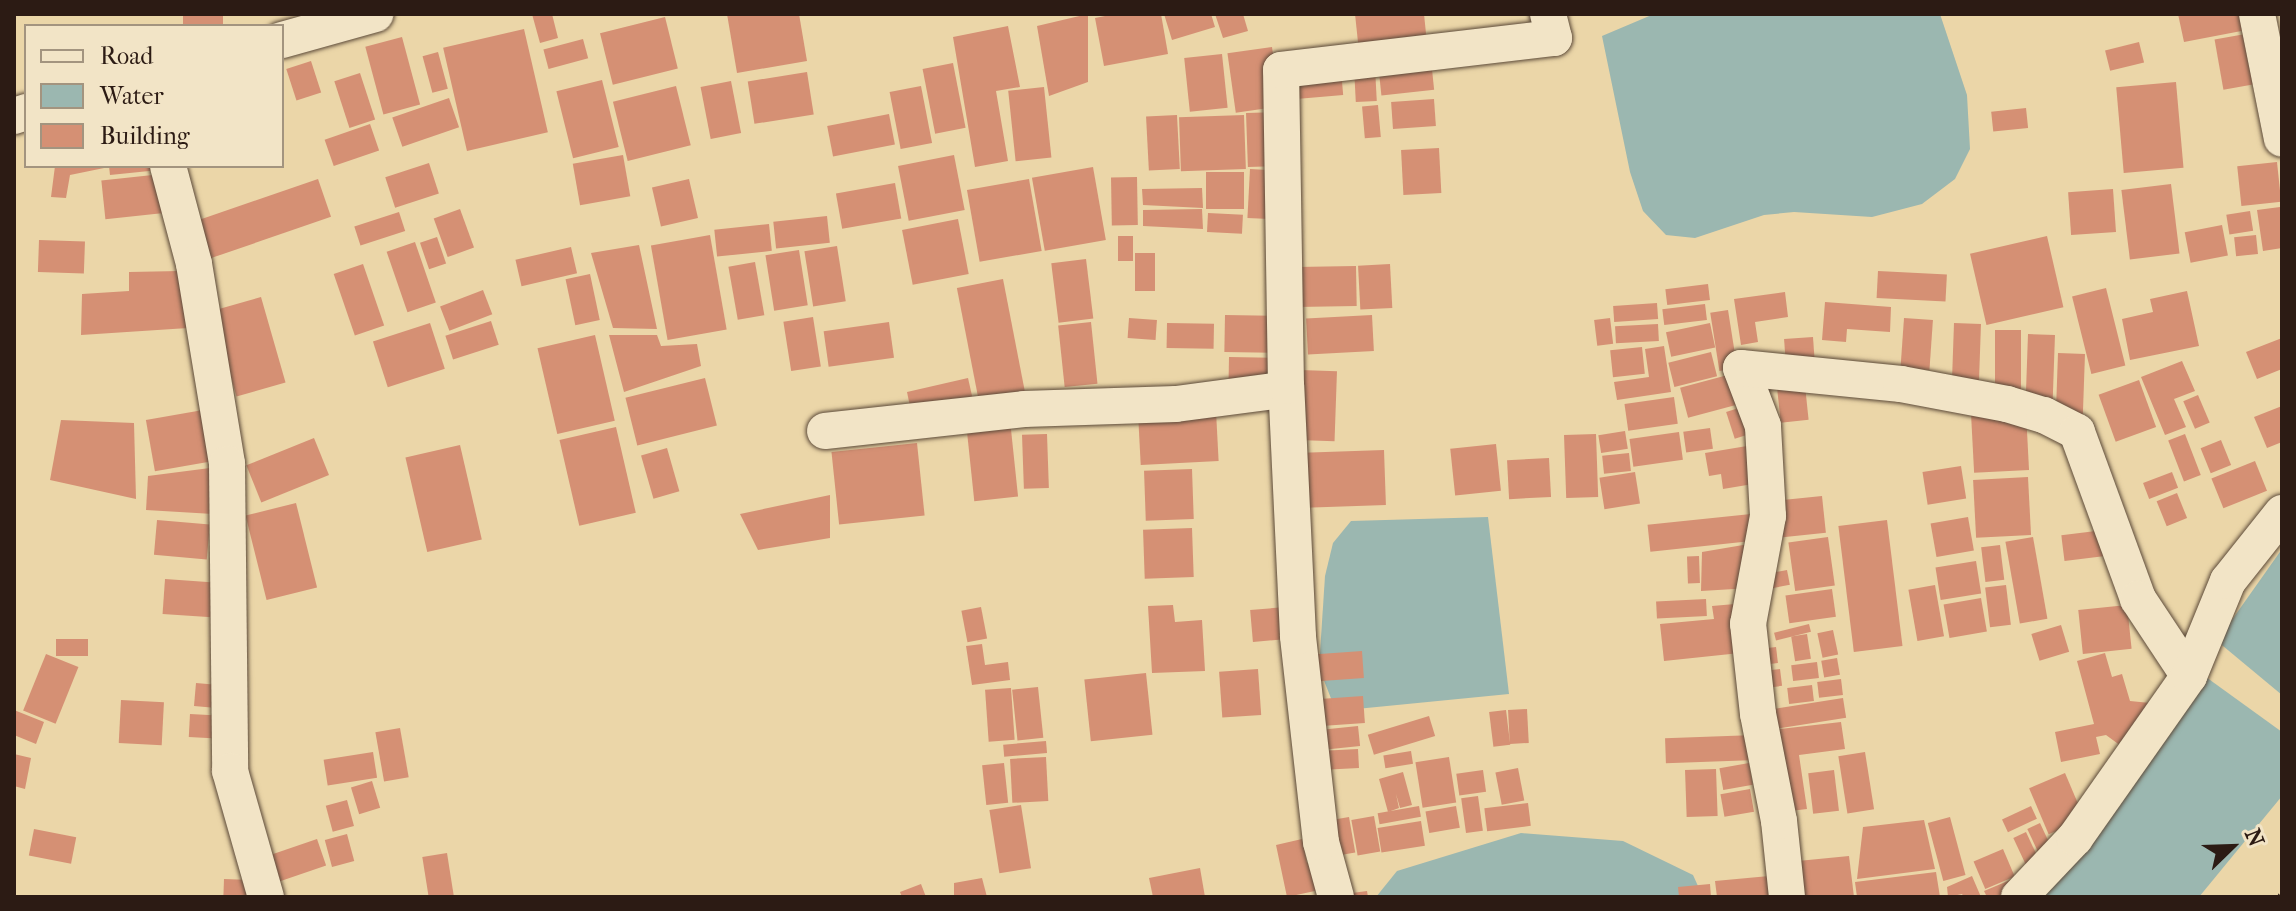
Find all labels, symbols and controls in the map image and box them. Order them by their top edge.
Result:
legend [24,24,284,168]
text: Road [100,42,153,70]
text: Water [100,82,164,110]
text: Building [100,122,190,150]
north arrow [2192,807,2272,887]
text: N [2239,825,2269,850]

